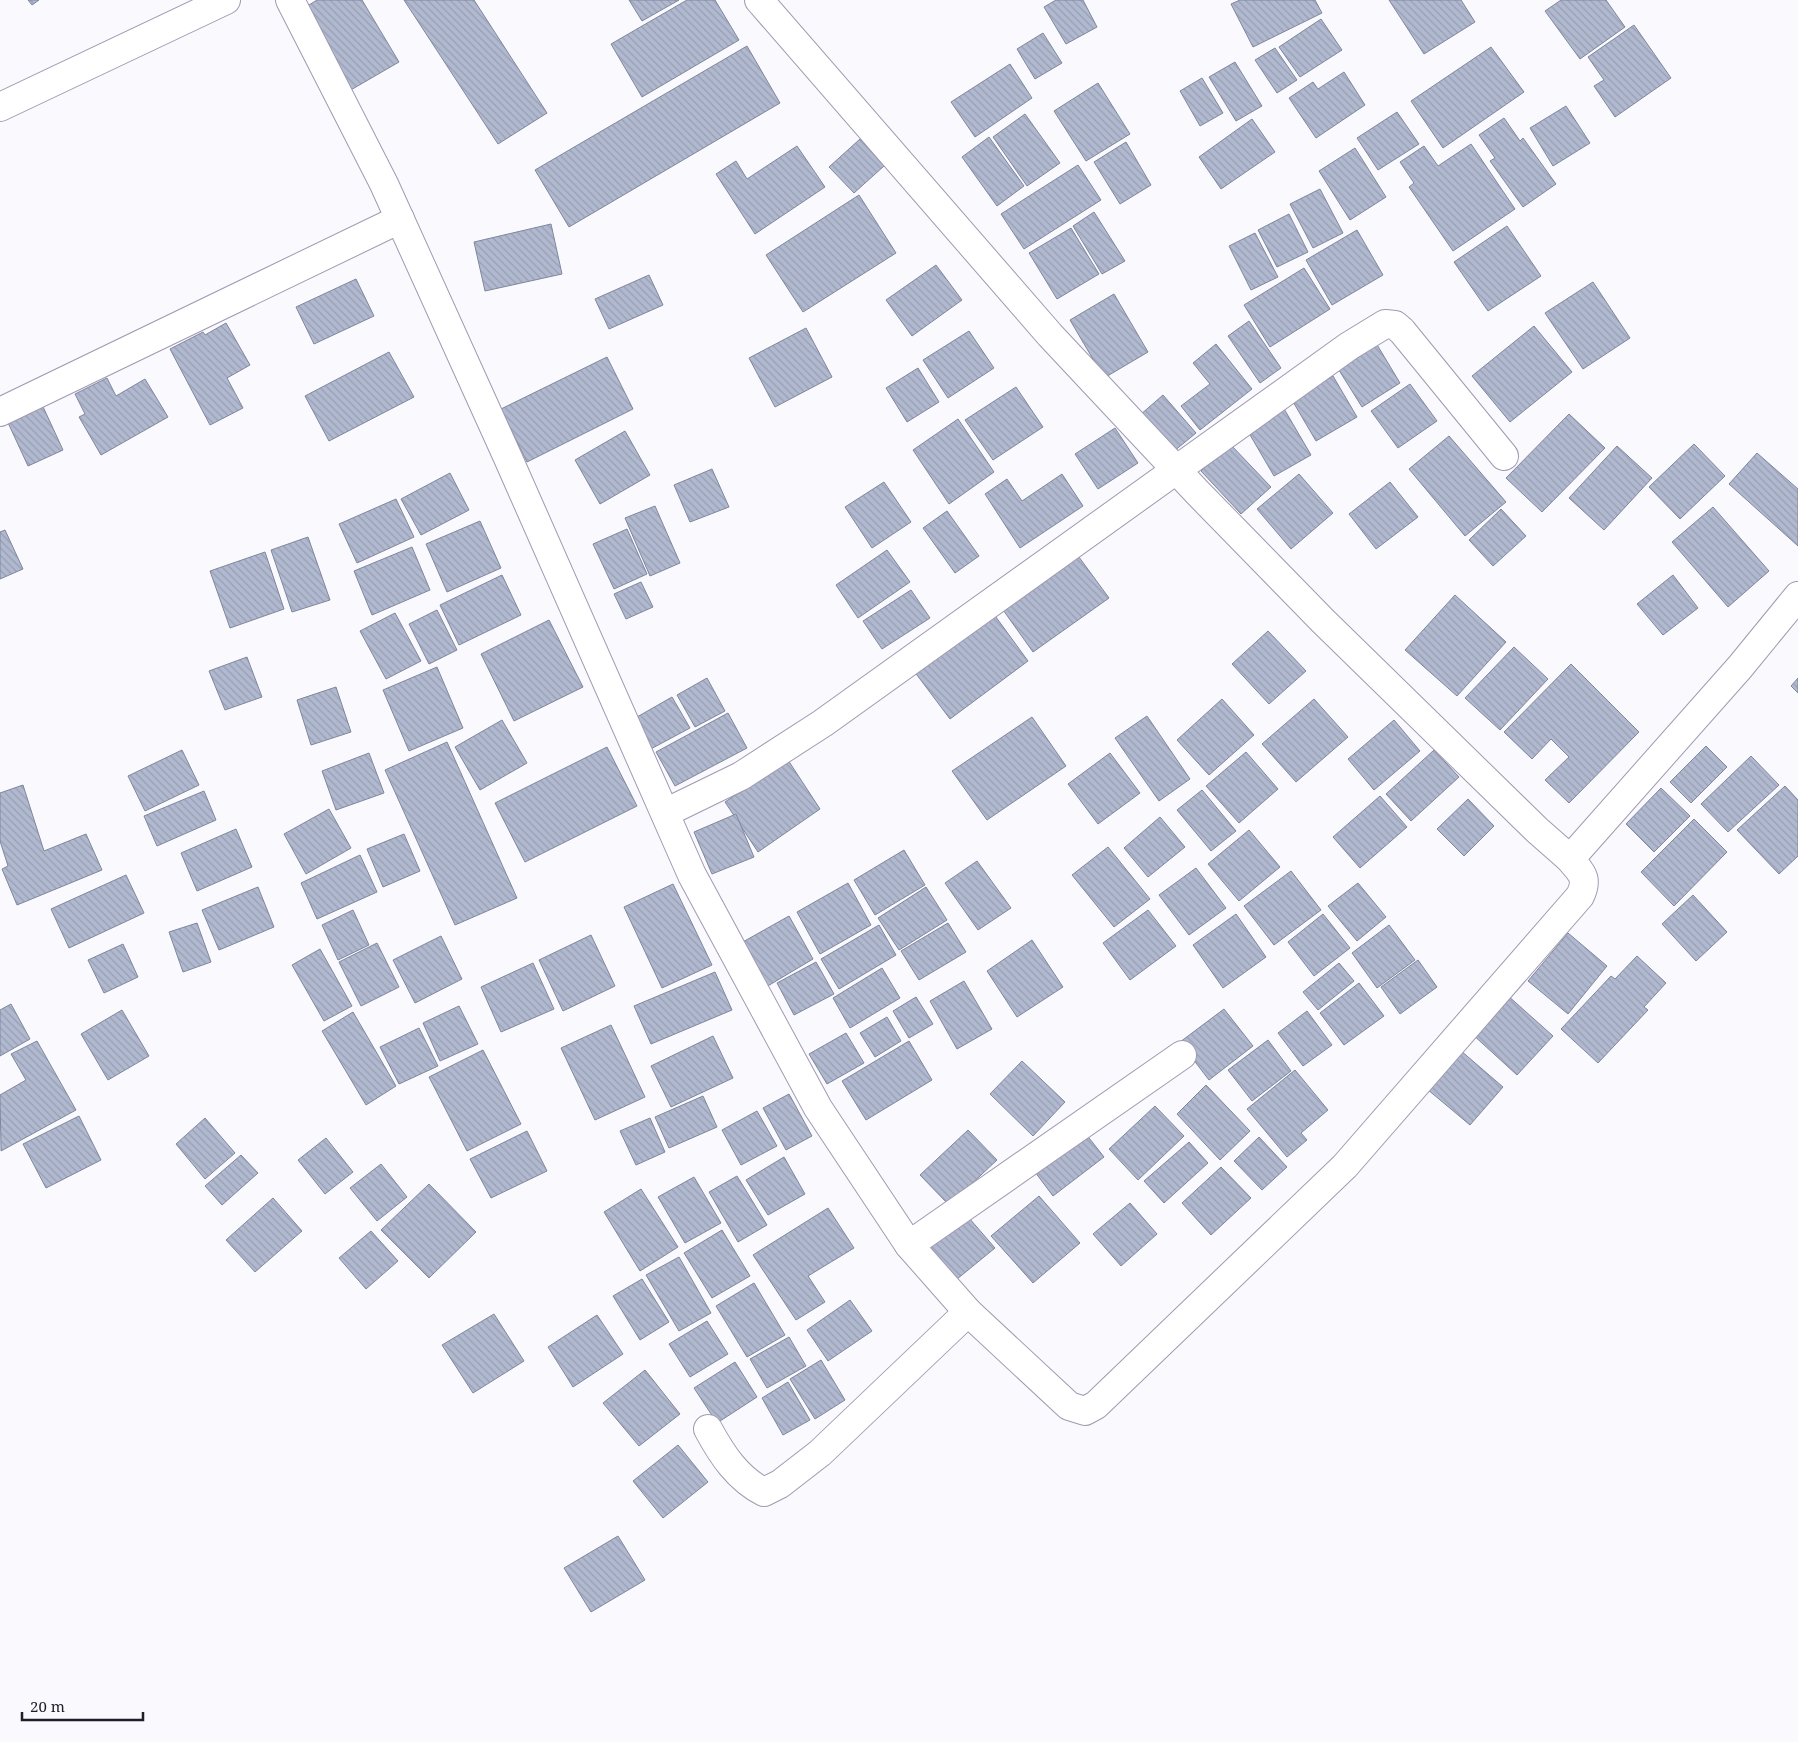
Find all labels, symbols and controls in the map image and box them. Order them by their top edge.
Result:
scale bar [22,1690,144,1722]
text: 20 m [30,1696,65,1716]

